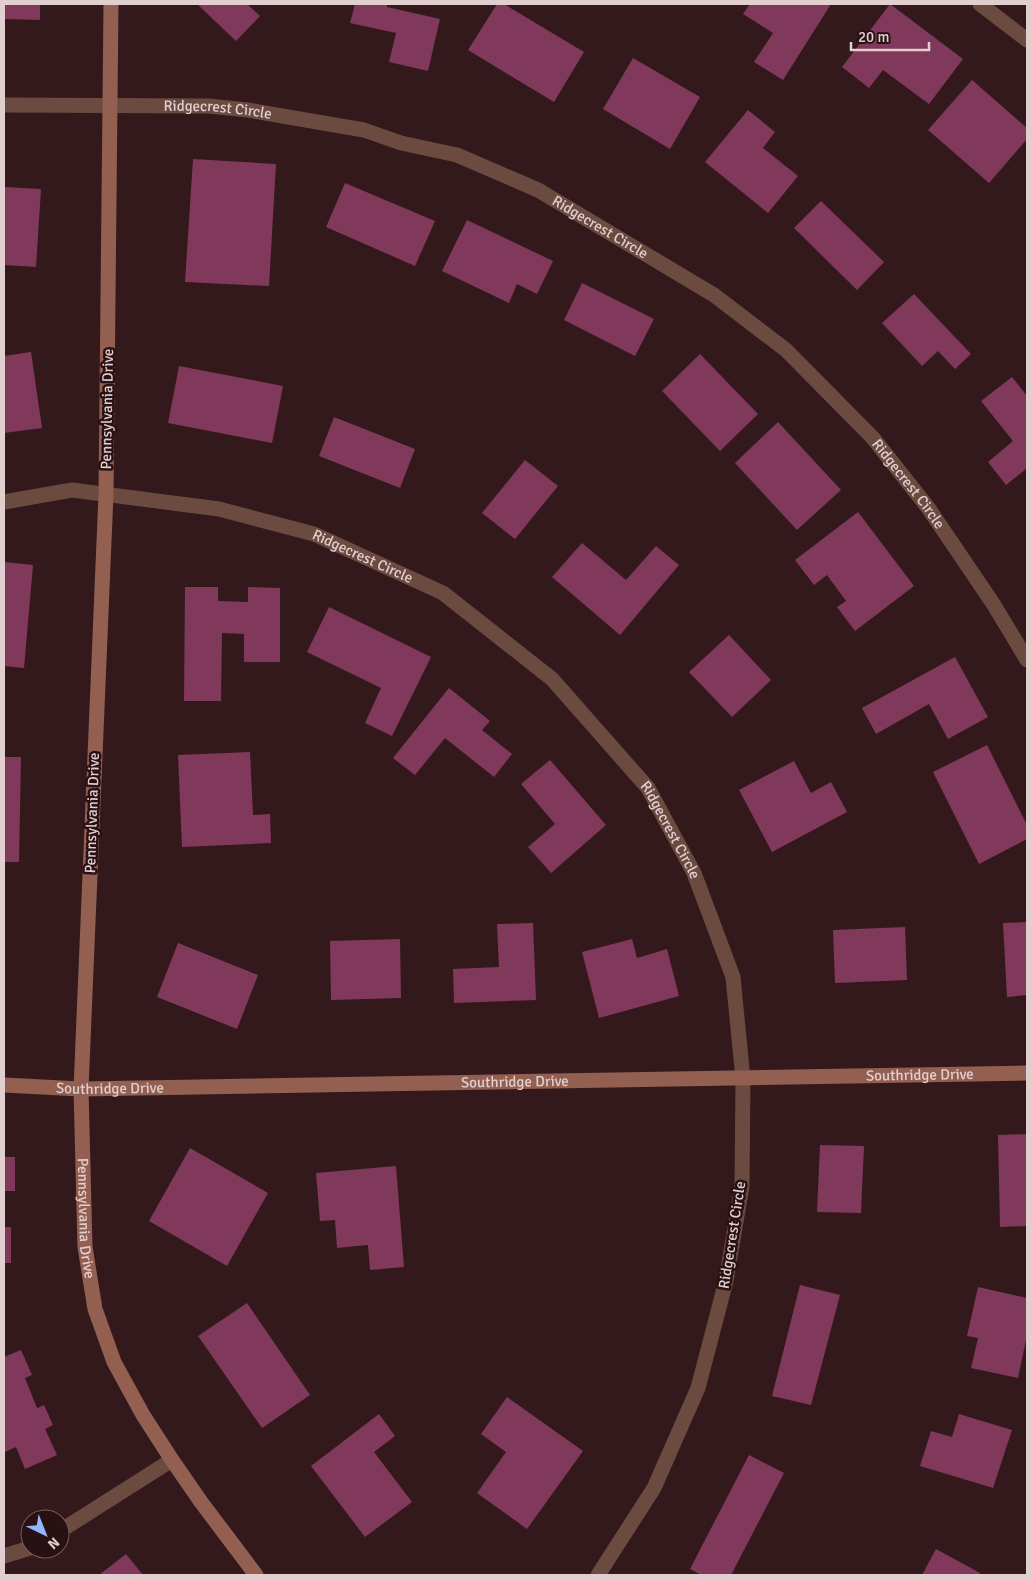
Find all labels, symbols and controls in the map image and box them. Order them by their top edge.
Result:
scale bar [851,20,928,52]
text: 20 m [858,28,889,46]
street label: Ridgecrest Circle [164,97,273,123]
street label: Ridgecrest Circle [549,191,651,263]
street label: Pennsylvania Drive [97,348,117,470]
street label: Ridgecrest Circle [868,435,949,532]
street label: Ridgecrest Circle [309,525,416,587]
street label: Pennsylvania Drive [81,752,103,874]
street label: Ridgecrest Circle [637,777,704,881]
street label: Southridge Drive [866,1065,974,1085]
street label: Southridge Drive [461,1072,569,1092]
street label: Southridge Drive [55,1079,164,1098]
street label: Pennsylvania Drive [74,1158,99,1280]
street label: Ridgecrest Circle [715,1180,749,1290]
north arrow [20,1509,70,1559]
text: N [44,1534,63,1553]

